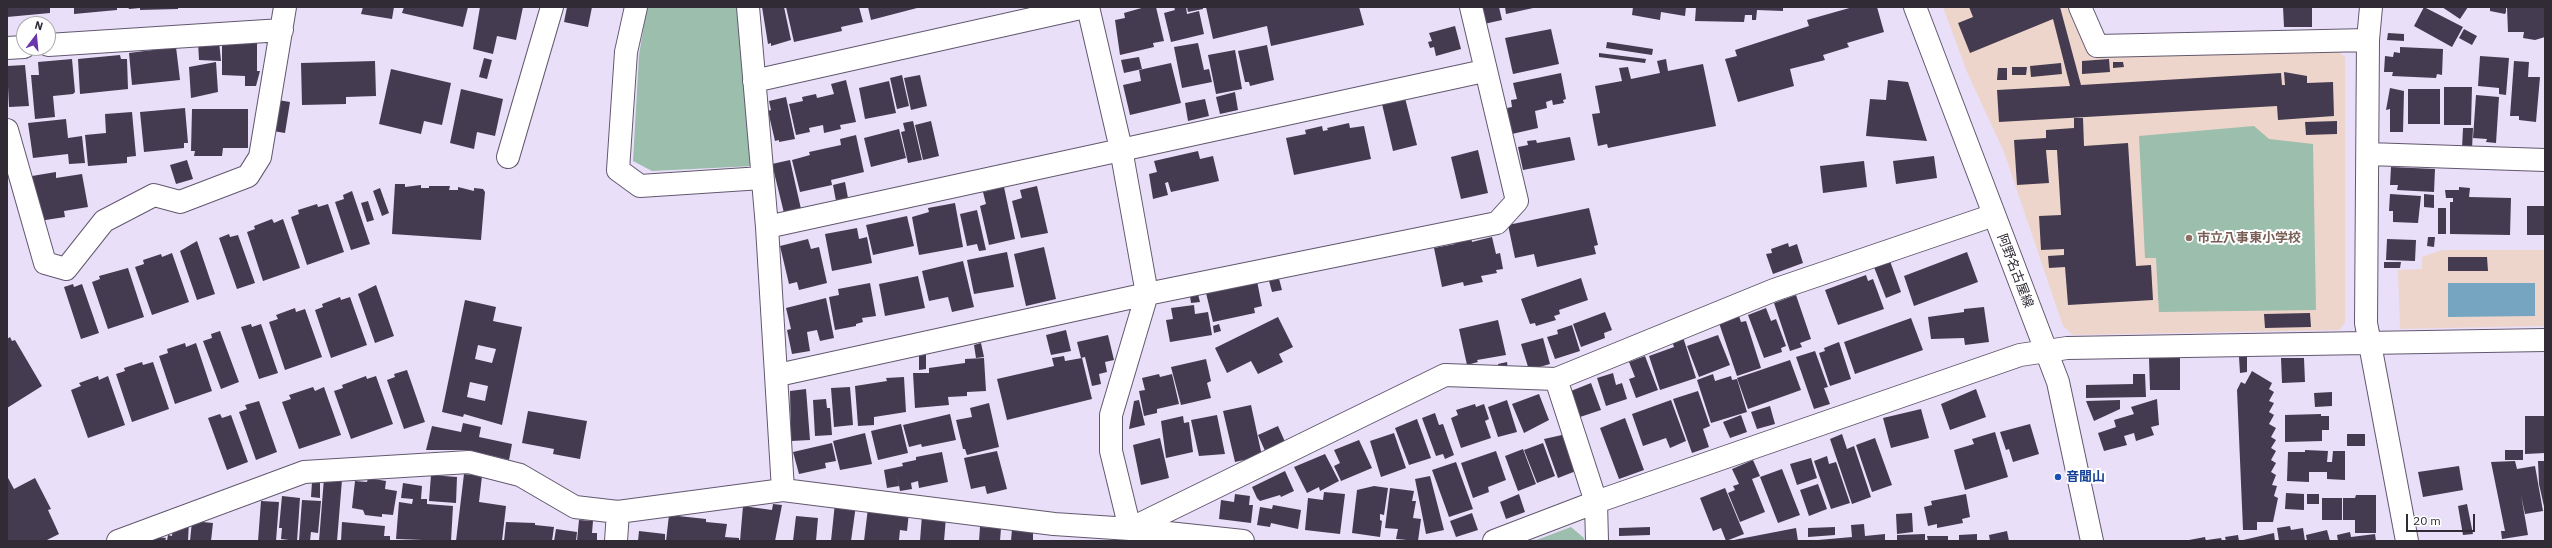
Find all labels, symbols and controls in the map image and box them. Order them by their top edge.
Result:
north arrow [16,16,56,56]
text: N [33,18,45,33]
place label: 市立八事東小学校 [2197,230,2301,246]
street label: 阿野名古屋線 [1994,232,2036,310]
marker: 市立八事東小学校 [2184,233,2194,243]
place label: 音聞山 [2066,469,2105,485]
marker: 音聞山 [2053,472,2063,482]
scale bar [2408,506,2477,532]
text: 20 m [2413,513,2441,528]

